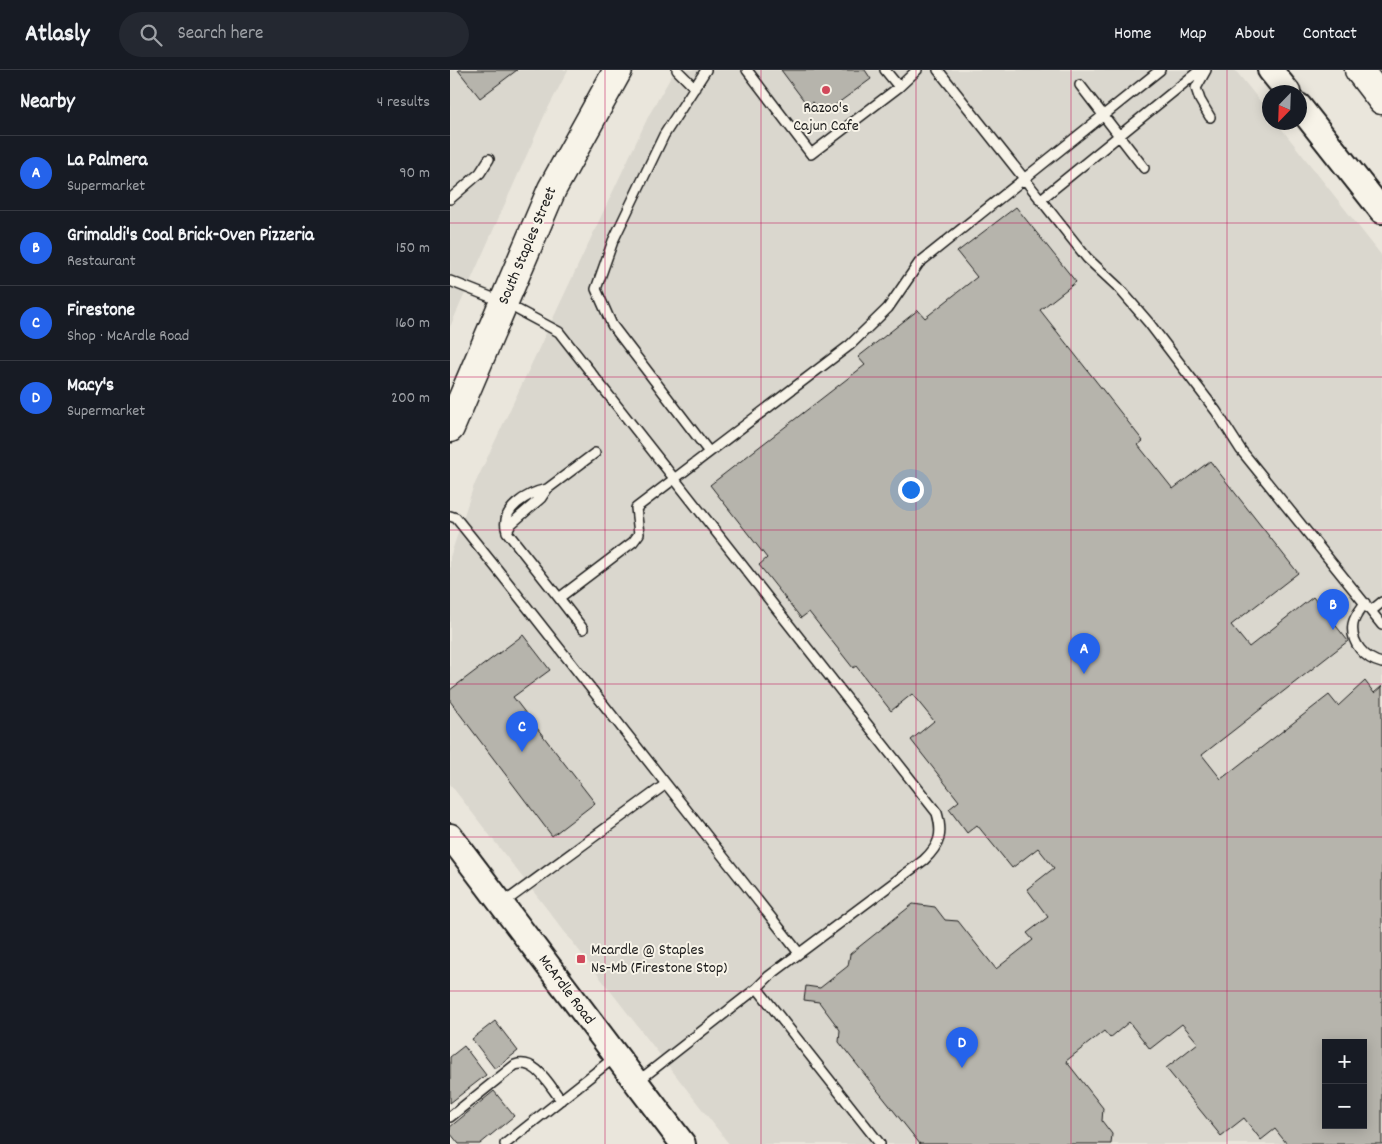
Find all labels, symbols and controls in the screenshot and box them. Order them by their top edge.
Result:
search box [119,12,469,57]
text: Atlasly [25,18,89,52]
icon: search [137,21,165,49]
text: Search here [177,21,263,48]
text: Home [1114,22,1151,47]
text: Map [1179,22,1207,47]
text: About [1235,22,1275,47]
text: Contact [1303,22,1357,47]
marker: Razoo's Cajun Cafe [820,84,832,96]
north arrow [1262,85,1307,130]
text: Nearby [20,88,75,118]
text: 4 results [377,91,430,114]
place label: Razoo's Cajun Cafe [793,97,859,138]
text: La Palmera [67,148,147,175]
text: A [32,162,40,185]
text: 90 m [399,162,430,185]
text: Supermarket [67,175,145,198]
street label: South Staples Street [493,183,563,308]
text: Grimaldi's Coal Brick-Oven Pizzeria [67,223,314,250]
text: B [32,237,40,260]
text: 150 m [396,237,430,260]
text: Restaurant [67,250,136,273]
text: Firestone [67,298,135,325]
text: C [32,312,40,335]
text: 160 m [395,312,430,335]
text: Shop · McArdle Road [67,325,189,348]
text: Macy's [67,373,114,400]
text: D [32,387,40,410]
text: 200 m [391,387,430,410]
text: Supermarket [67,400,145,423]
your location [898,477,924,503]
pin: B [1317,589,1349,630]
pin: A [1068,633,1100,674]
pin: C [506,711,538,752]
place label: Mcardle @ Staples Ns-Mb (Firestone Stop) [591,939,727,980]
street label: McArdle Road [532,950,600,1030]
marker: Mcardle @ Staples Ns-Mb (Firestone Stop) [575,953,587,965]
pin: D [946,1027,978,1068]
map controls [1322,1039,1367,1129]
button: + [1322,1039,1367,1084]
button: − [1322,1084,1367,1129]

